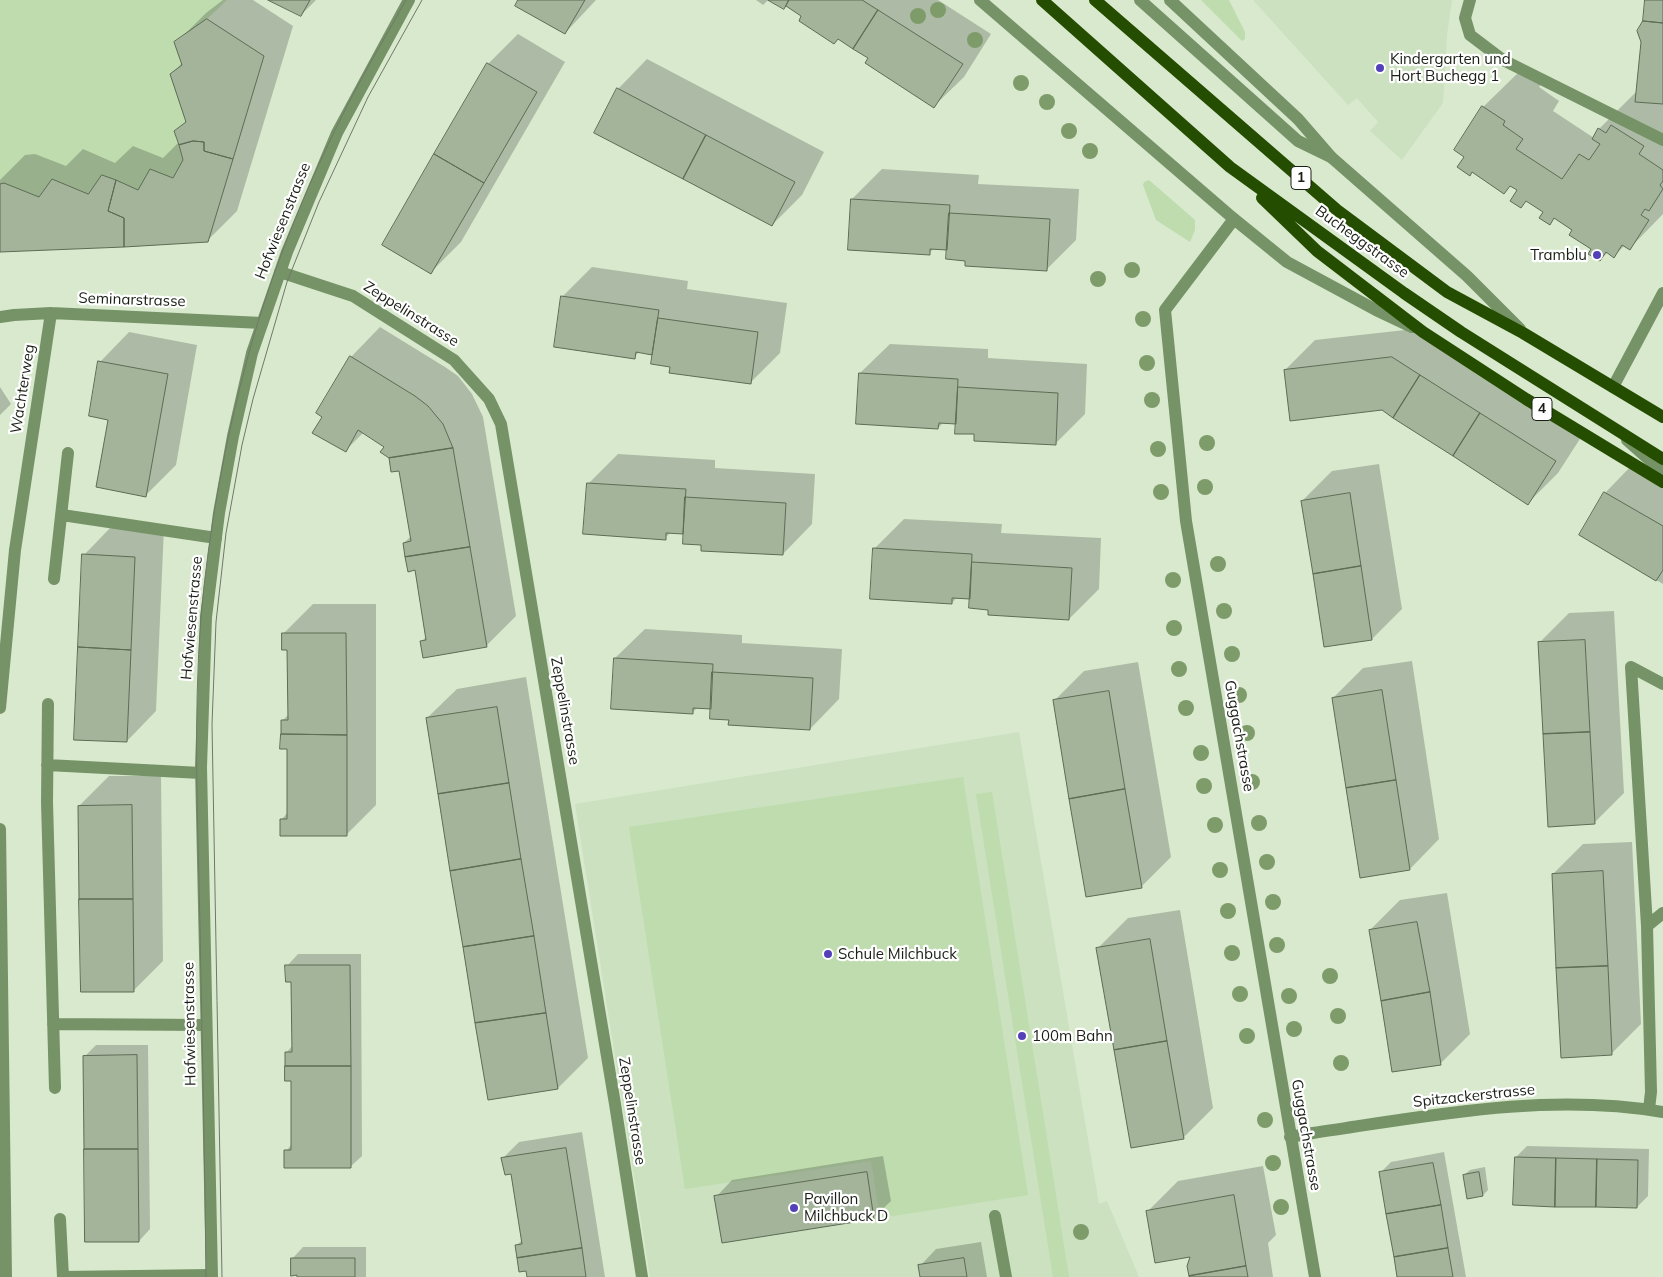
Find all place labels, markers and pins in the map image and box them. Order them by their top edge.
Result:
place label: Kindergarten und Hort Buchegg 1 [1390,50,1511,85]
marker: Kindergarten und Hort Buchegg 1 [1374,62,1386,74]
place label: Tramblu [1530,246,1587,264]
marker: Tramblu [1591,249,1603,261]
place label: Schule Milchbuck [838,945,957,963]
marker: Schule Milchbuck [822,948,834,960]
place label: 100m Bahn [1032,1027,1113,1045]
marker: 100m Bahn [1016,1030,1028,1042]
place label: Pavillon Milchbuck D [804,1190,888,1225]
marker: Pavillon Milchbuck D [788,1202,800,1214]

